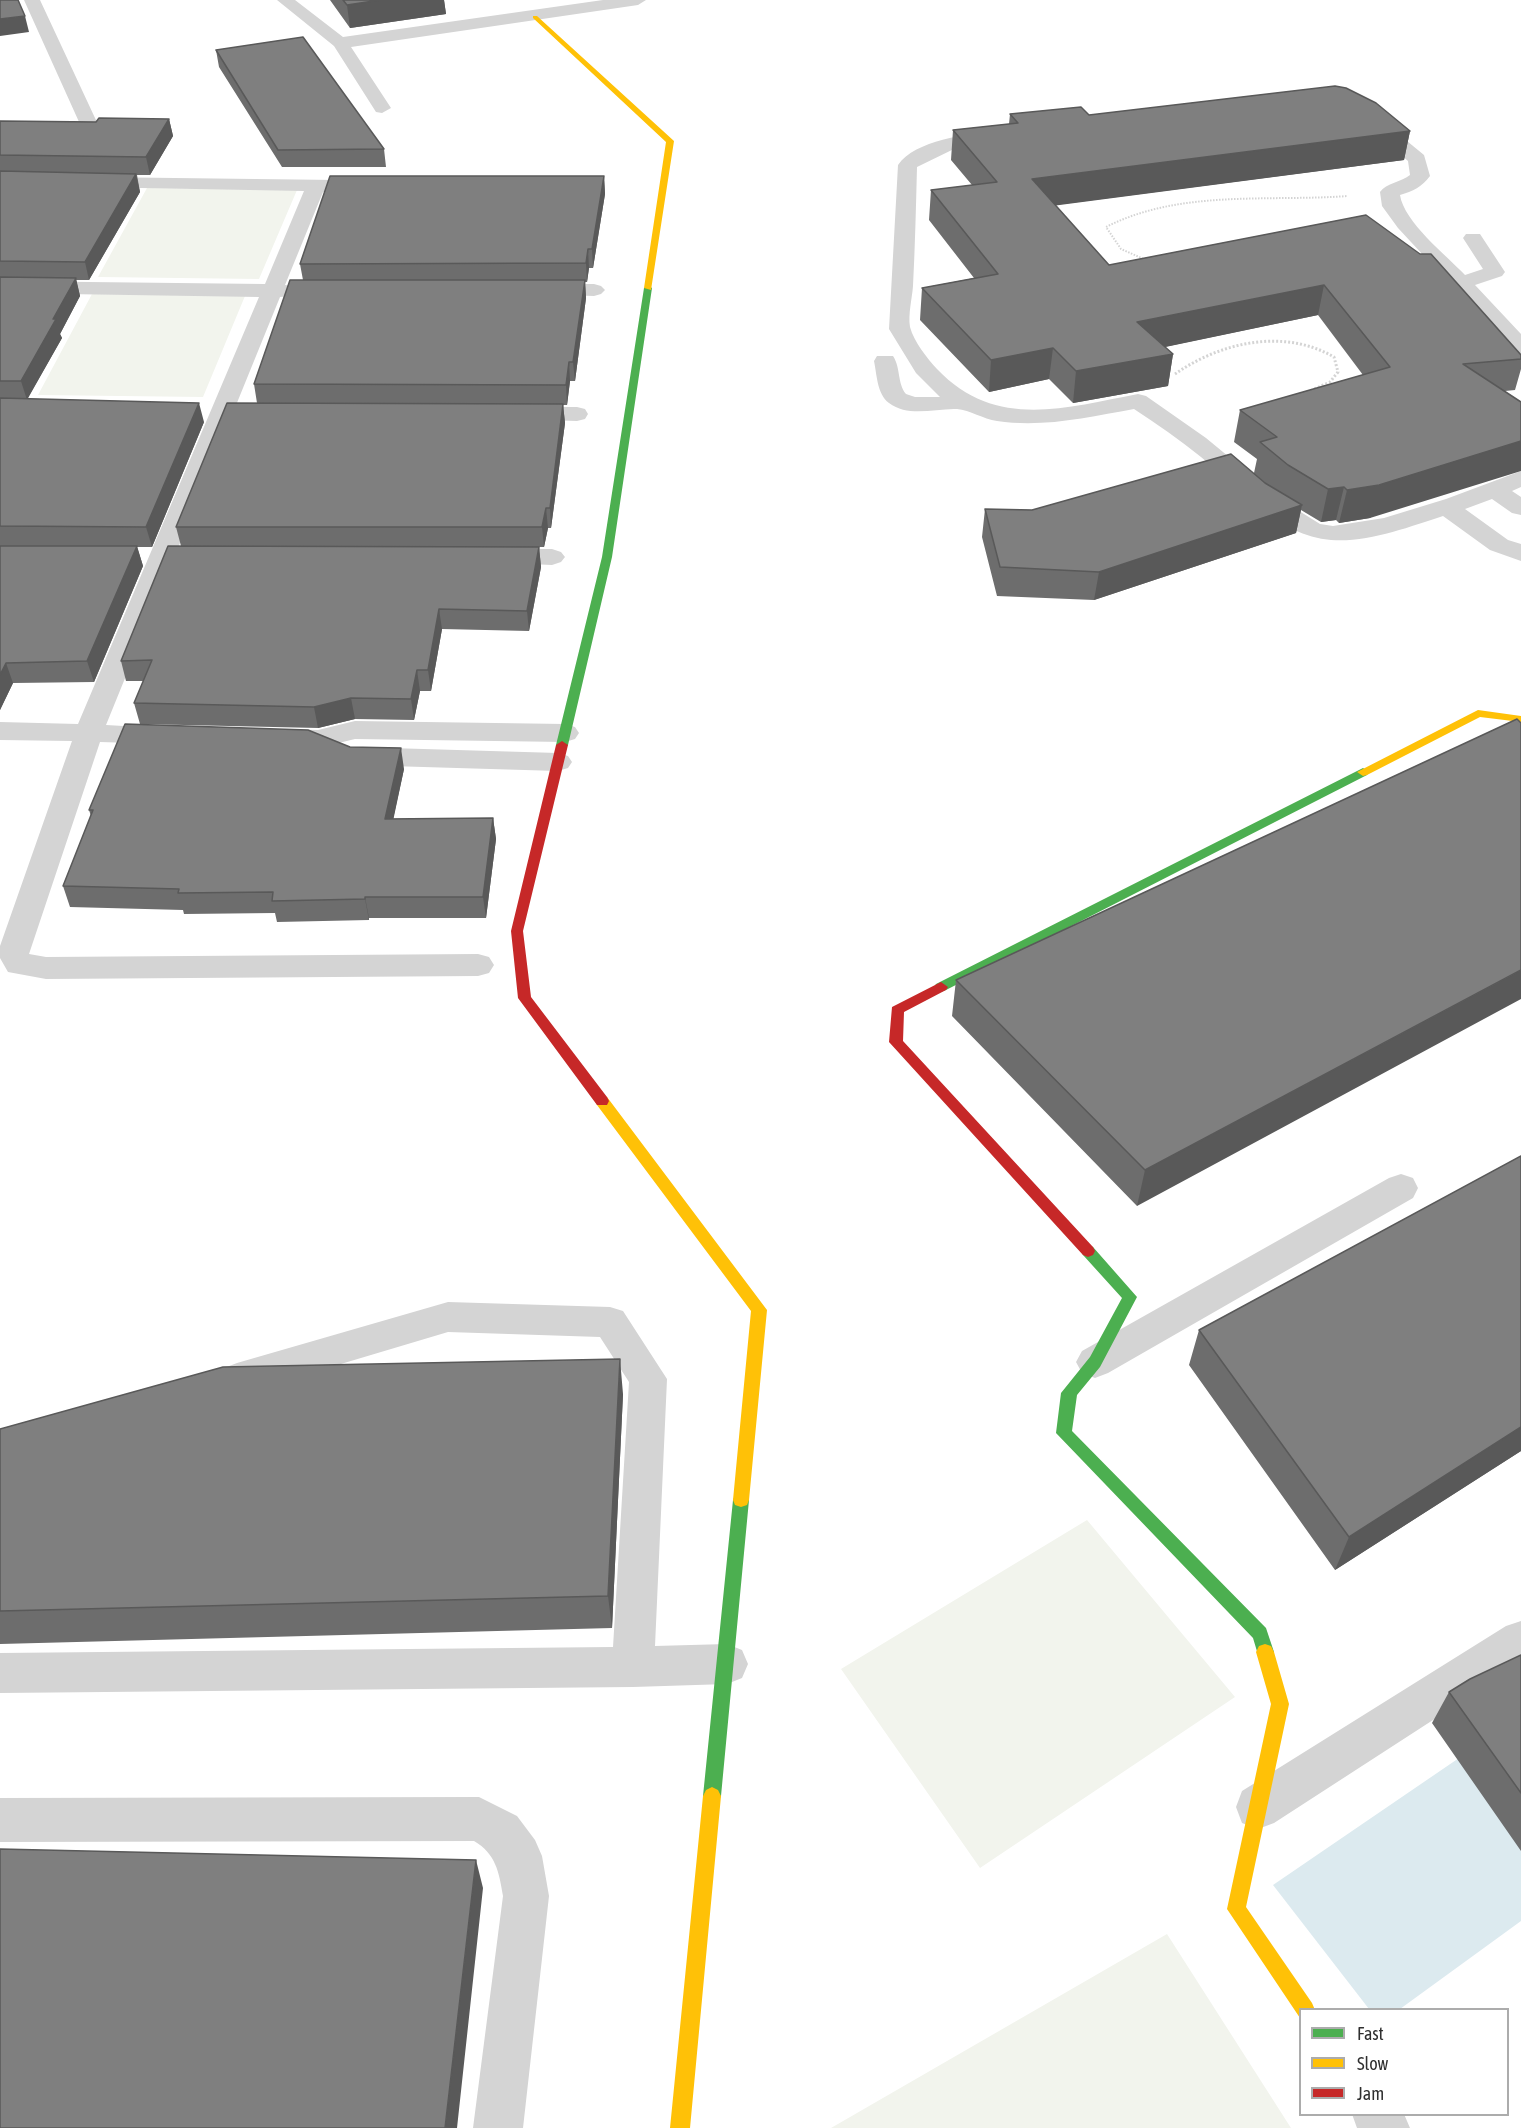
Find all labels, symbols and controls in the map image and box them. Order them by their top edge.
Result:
legend [1299,2008,1509,2116]
text: Fast [1357,2023,1384,2044]
text: Slow [1357,2053,1388,2074]
text: Jam [1357,2083,1384,2104]

